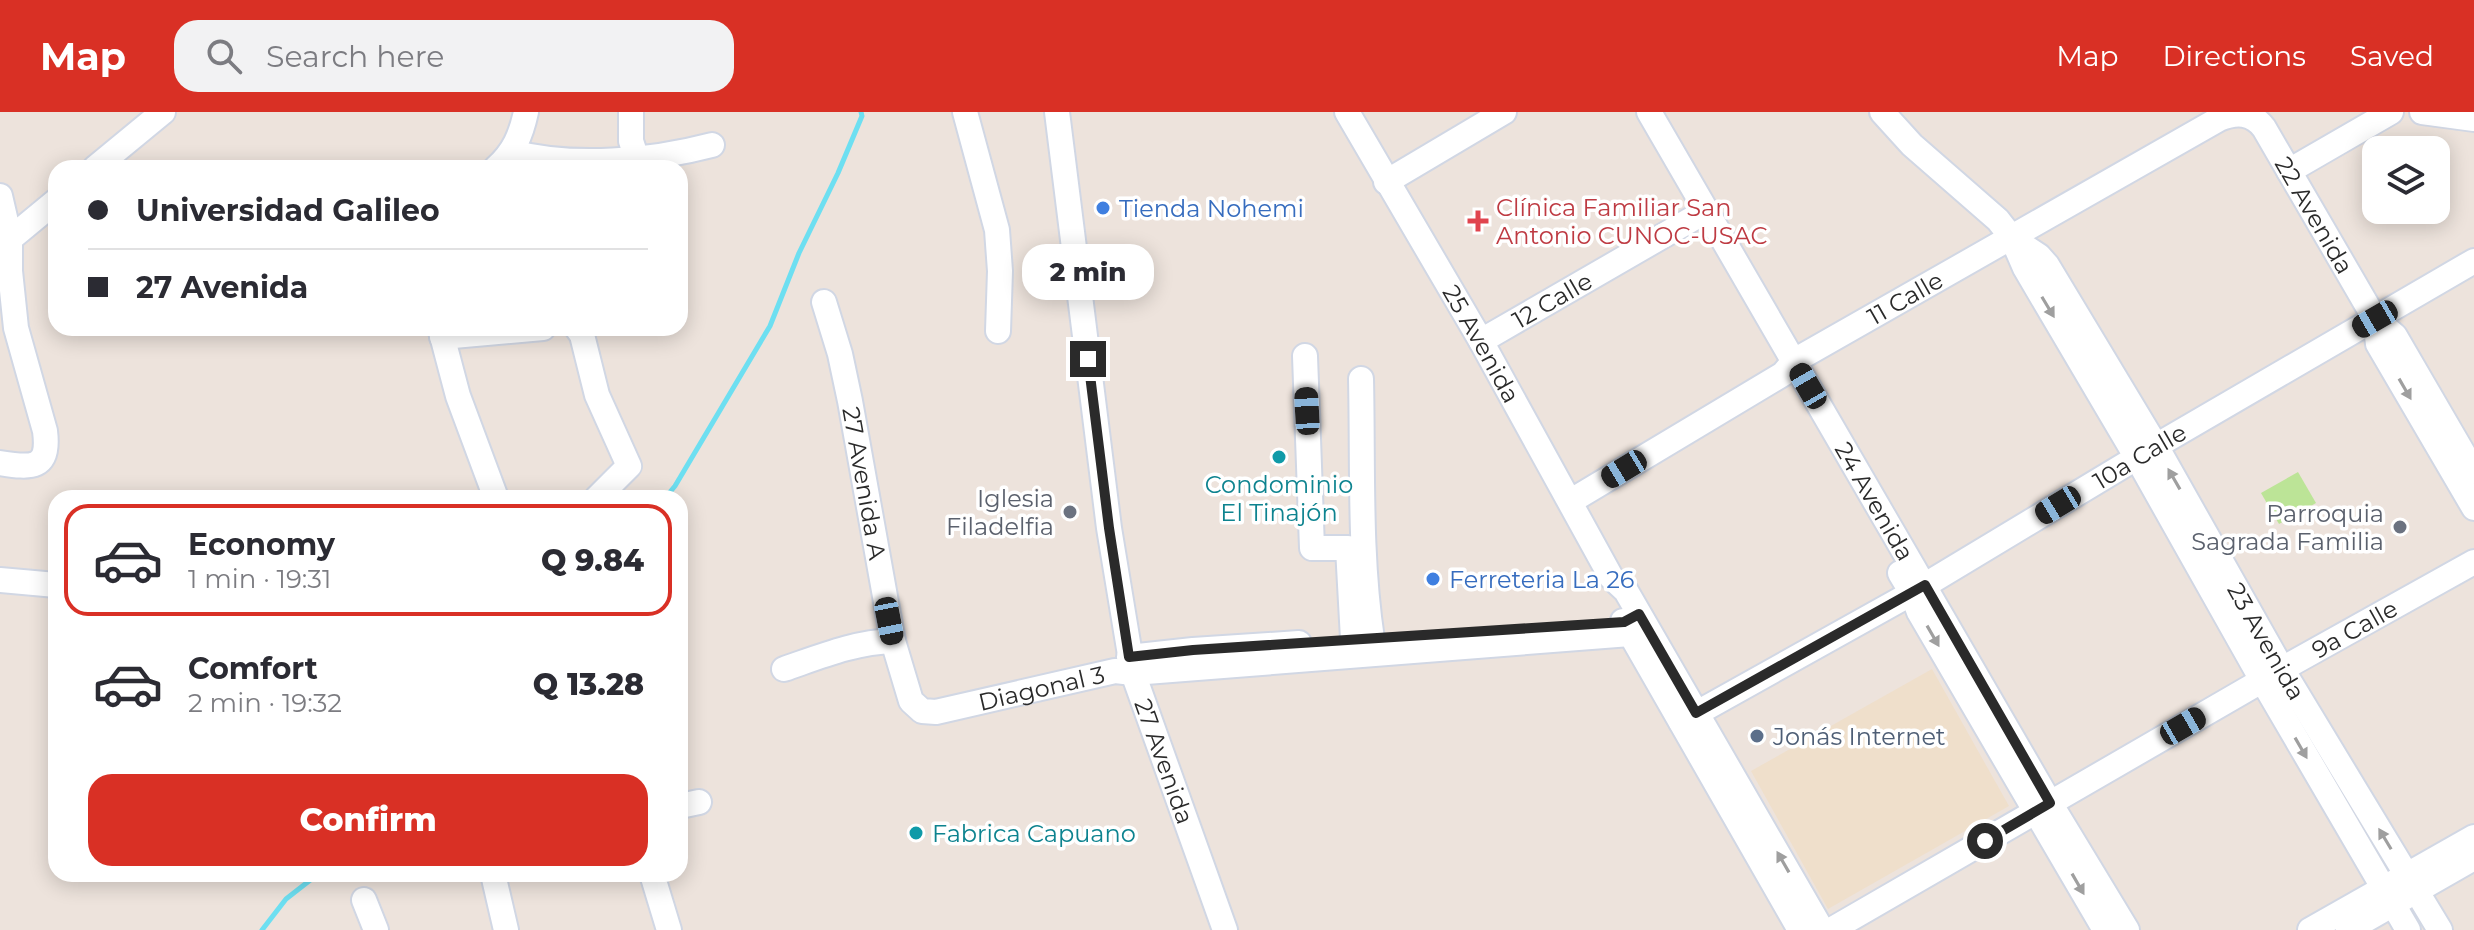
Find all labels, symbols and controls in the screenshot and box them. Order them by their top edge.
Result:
search box [174,20,734,92]
text: Map [40,33,126,80]
icon: search [202,34,246,78]
text: Search here [266,38,444,75]
text: Map [2056,39,2118,73]
text: Directions [2162,39,2306,73]
text: Saved [2350,39,2434,73]
map controls [2362,136,2450,224]
button: layers [2362,136,2450,224]
street label: 22 Avenida [2269,151,2360,279]
text: Universidad Galileo [136,192,440,229]
place label: Clínica Familiar San Antonio CUNOC-USAC [1496,193,1767,250]
place label: Tienda Nohemi [1119,194,1304,223]
marker: Tienda Nohemi [1094,199,1112,217]
marker: Clínica Familiar San Antonio CUNOC-USAC [1467,210,1489,232]
callout: 2 min [1022,243,1154,299]
text: 2 min [1050,256,1126,288]
street label: 11 Calle [1862,265,1948,331]
street label: 12 Calle [1507,266,1597,334]
text: 27 Avenida [136,269,308,306]
street label: 25 Avenida [1437,280,1526,407]
one-way arrow [2041,296,2055,318]
car [2348,297,2402,341]
route end [1070,341,1106,377]
car [1786,359,1830,413]
one-way arrow [2398,378,2412,401]
car [1294,386,1320,436]
street label: 27 Avenida A [837,405,893,563]
street label: 10a Calle [2088,417,2191,495]
street label: 24 Avenida [1829,437,1921,566]
car [1597,446,1651,492]
marker: Condominio El Tinajón [1270,448,1288,466]
one-way arrow [2167,468,2181,490]
place label: Condominio El Tinajón [1205,470,1353,527]
car [2031,482,2085,528]
place label: Iglesia Filadelfia [946,484,1054,541]
place label: Parroquia Sagrada Familia [2191,499,2384,556]
marker: Iglesia Filadelfia [1061,503,1079,521]
marker: Parroquia Sagrada Familia [2391,518,2409,536]
icon: car [92,524,164,596]
text: Economy [188,526,335,563]
text: Q 9.84 [541,542,644,579]
text: 1 min · 19:31 [188,563,331,595]
place label: Ferreteria La 26 [1449,565,1634,594]
marker: Ferreteria La 26 [1424,570,1442,588]
street label: 23 Avenida [2222,577,2312,705]
street label: 9a Calle [2307,593,2402,664]
car [873,595,905,647]
one-way arrow [1926,625,1940,647]
icon: car [92,648,164,720]
text: Comfort [188,650,318,687]
street label: Diagonal 3 [975,659,1107,716]
text: Q 13.28 [533,666,644,703]
text: 2 min · 19:32 [188,687,342,719]
street label: 27 Avenida [1129,695,1200,828]
car [2156,704,2210,748]
place label: Jonás Internet [1772,722,1946,751]
marker: Jonás Internet [1748,727,1766,745]
one-way arrow [2294,737,2308,759]
button: Confirm [88,774,648,866]
place label: Fabrica Capuano [932,819,1136,848]
route start [1967,823,2003,859]
marker: Fabrica Capuano [907,824,925,842]
one-way arrow [2378,828,2392,850]
one-way arrow [1776,851,1790,874]
one-way arrow [2071,873,2085,895]

